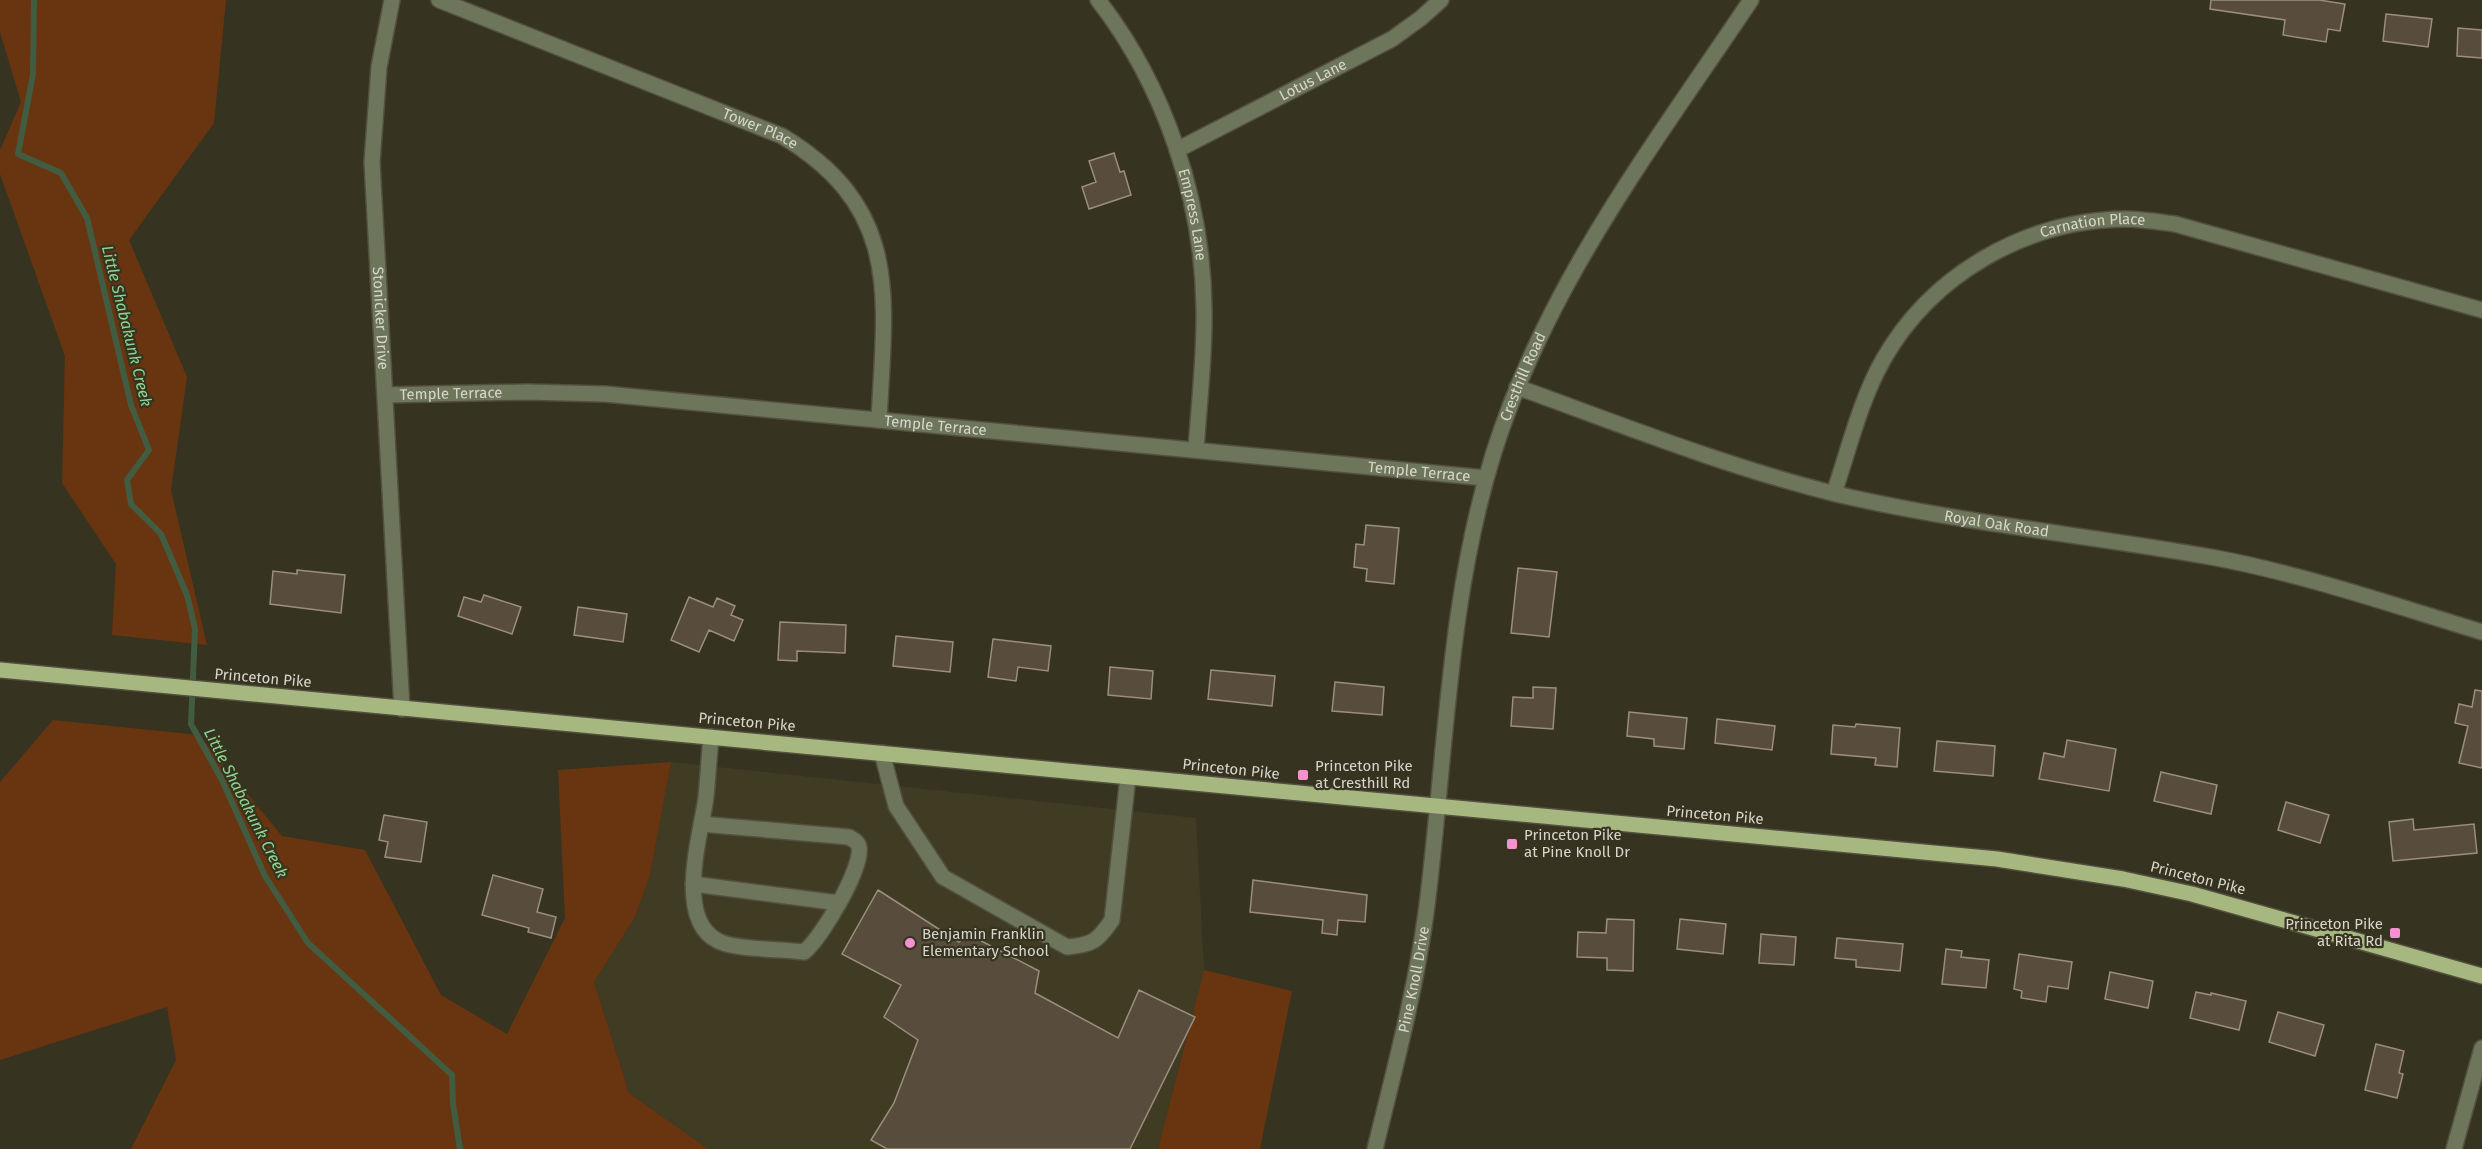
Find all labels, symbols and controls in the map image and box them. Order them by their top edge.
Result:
street label: Lotus Lane [1276,55,1350,105]
street label: Tower Place [720,104,802,153]
street label: Empress Lane [1174,167,1210,262]
street label: Carnation Place [2038,210,2146,242]
water label: Little Shabakunk Creek [98,243,156,409]
street label: Stonicker Drive [369,266,392,370]
street label: Cresthill Road [1496,329,1550,424]
street label: Temple Terrace [399,384,503,404]
street label: Temple Terrace [883,412,987,439]
street label: Temple Terrace [1367,458,1471,485]
street label: Royal Oak Road [1943,507,2050,541]
street label: Princeton Pike [214,665,312,691]
street label: Princeton Pike [698,709,796,735]
water label: Little Shabakunk Creek [200,725,292,881]
street label: Princeton Pike [1181,755,1281,783]
place label: Princeton Pike at Cresthill Rd [1315,757,1413,792]
marker: Princeton Pike at Cresthill Rd [1296,768,1310,782]
street label: Princeton Pike [1666,802,1764,828]
place label: Princeton Pike at Pine Knoll Dr [1524,826,1630,861]
marker: Princeton Pike at Pine Knoll Dr [1505,837,1519,851]
street label: Princeton Pike [2148,857,2248,899]
place label: Princeton Pike at Rita Rd [2285,915,2383,950]
place label: Benjamin Franklin Elementary School [922,925,1050,960]
street label: Pine Knoll Drive [1395,925,1433,1035]
marker: Princeton Pike at Rita Rd [2388,926,2402,940]
marker: Benjamin Franklin Elementary School [903,936,917,950]

